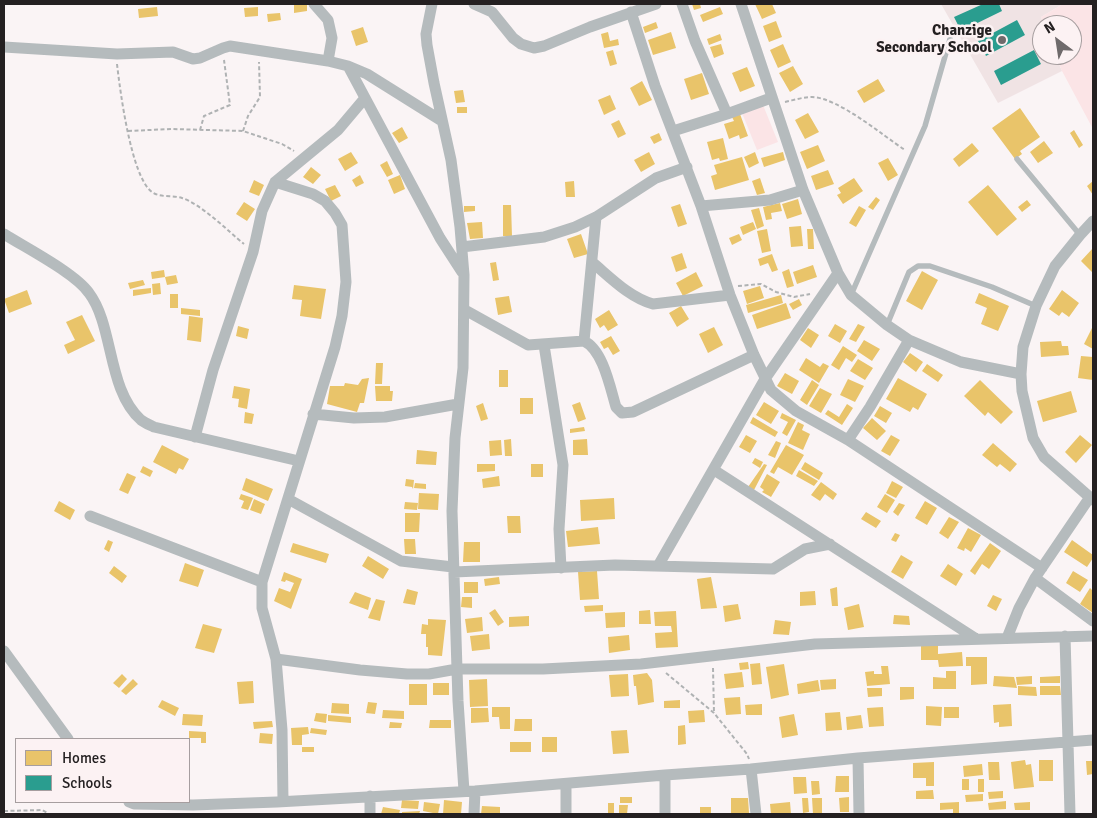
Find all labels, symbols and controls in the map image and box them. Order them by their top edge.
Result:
north arrow [1032,15,1082,65]
text: N [1041,18,1058,37]
place label: Chanzige Secondary School [876,22,992,57]
marker: Chanzige Secondary School [996,34,1008,46]
legend [15,738,190,803]
text: Homes [62,749,106,767]
text: Schools [62,774,112,792]

